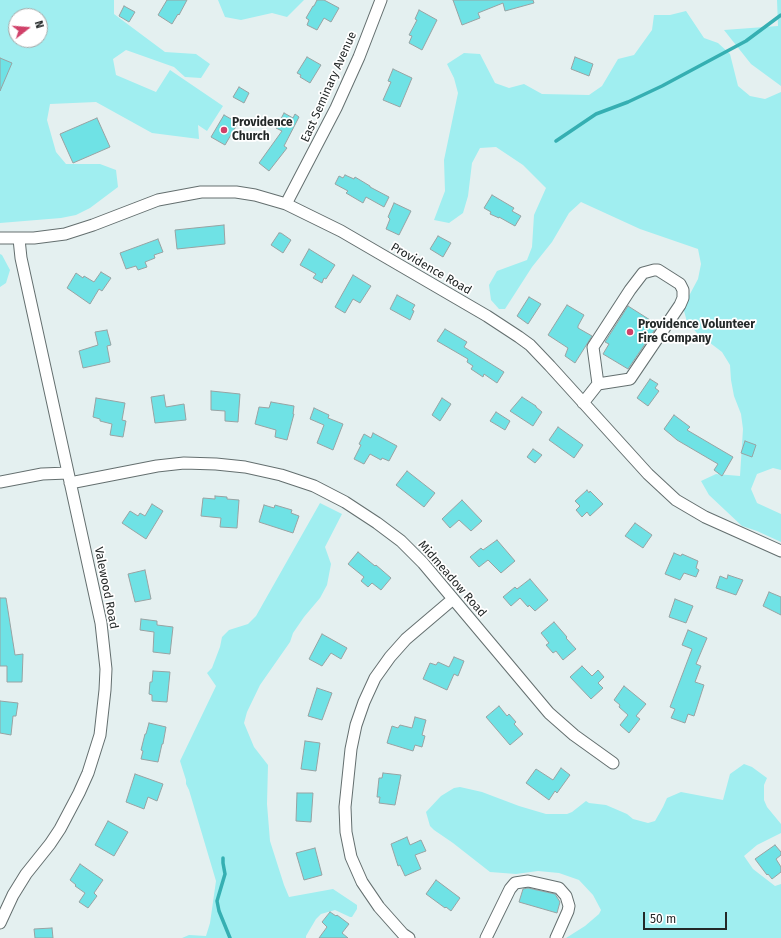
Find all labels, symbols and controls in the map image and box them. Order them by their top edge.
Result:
north arrow [8,8,48,48]
text: N [32,19,46,30]
street label: East Seminary Avenue [298,29,360,145]
place label: Providence Church [232,116,293,144]
marker: Providence Church [219,125,229,135]
street label: Providence Road [388,240,474,298]
place label: Providence Volunteer Fire Company [638,318,755,346]
marker: Providence Volunteer Fire Company [625,327,635,337]
street label: Midmeadow Road [415,538,489,620]
street label: Valewood Road [91,546,121,630]
scale bar [645,904,729,930]
text: 50 m [650,912,676,926]

